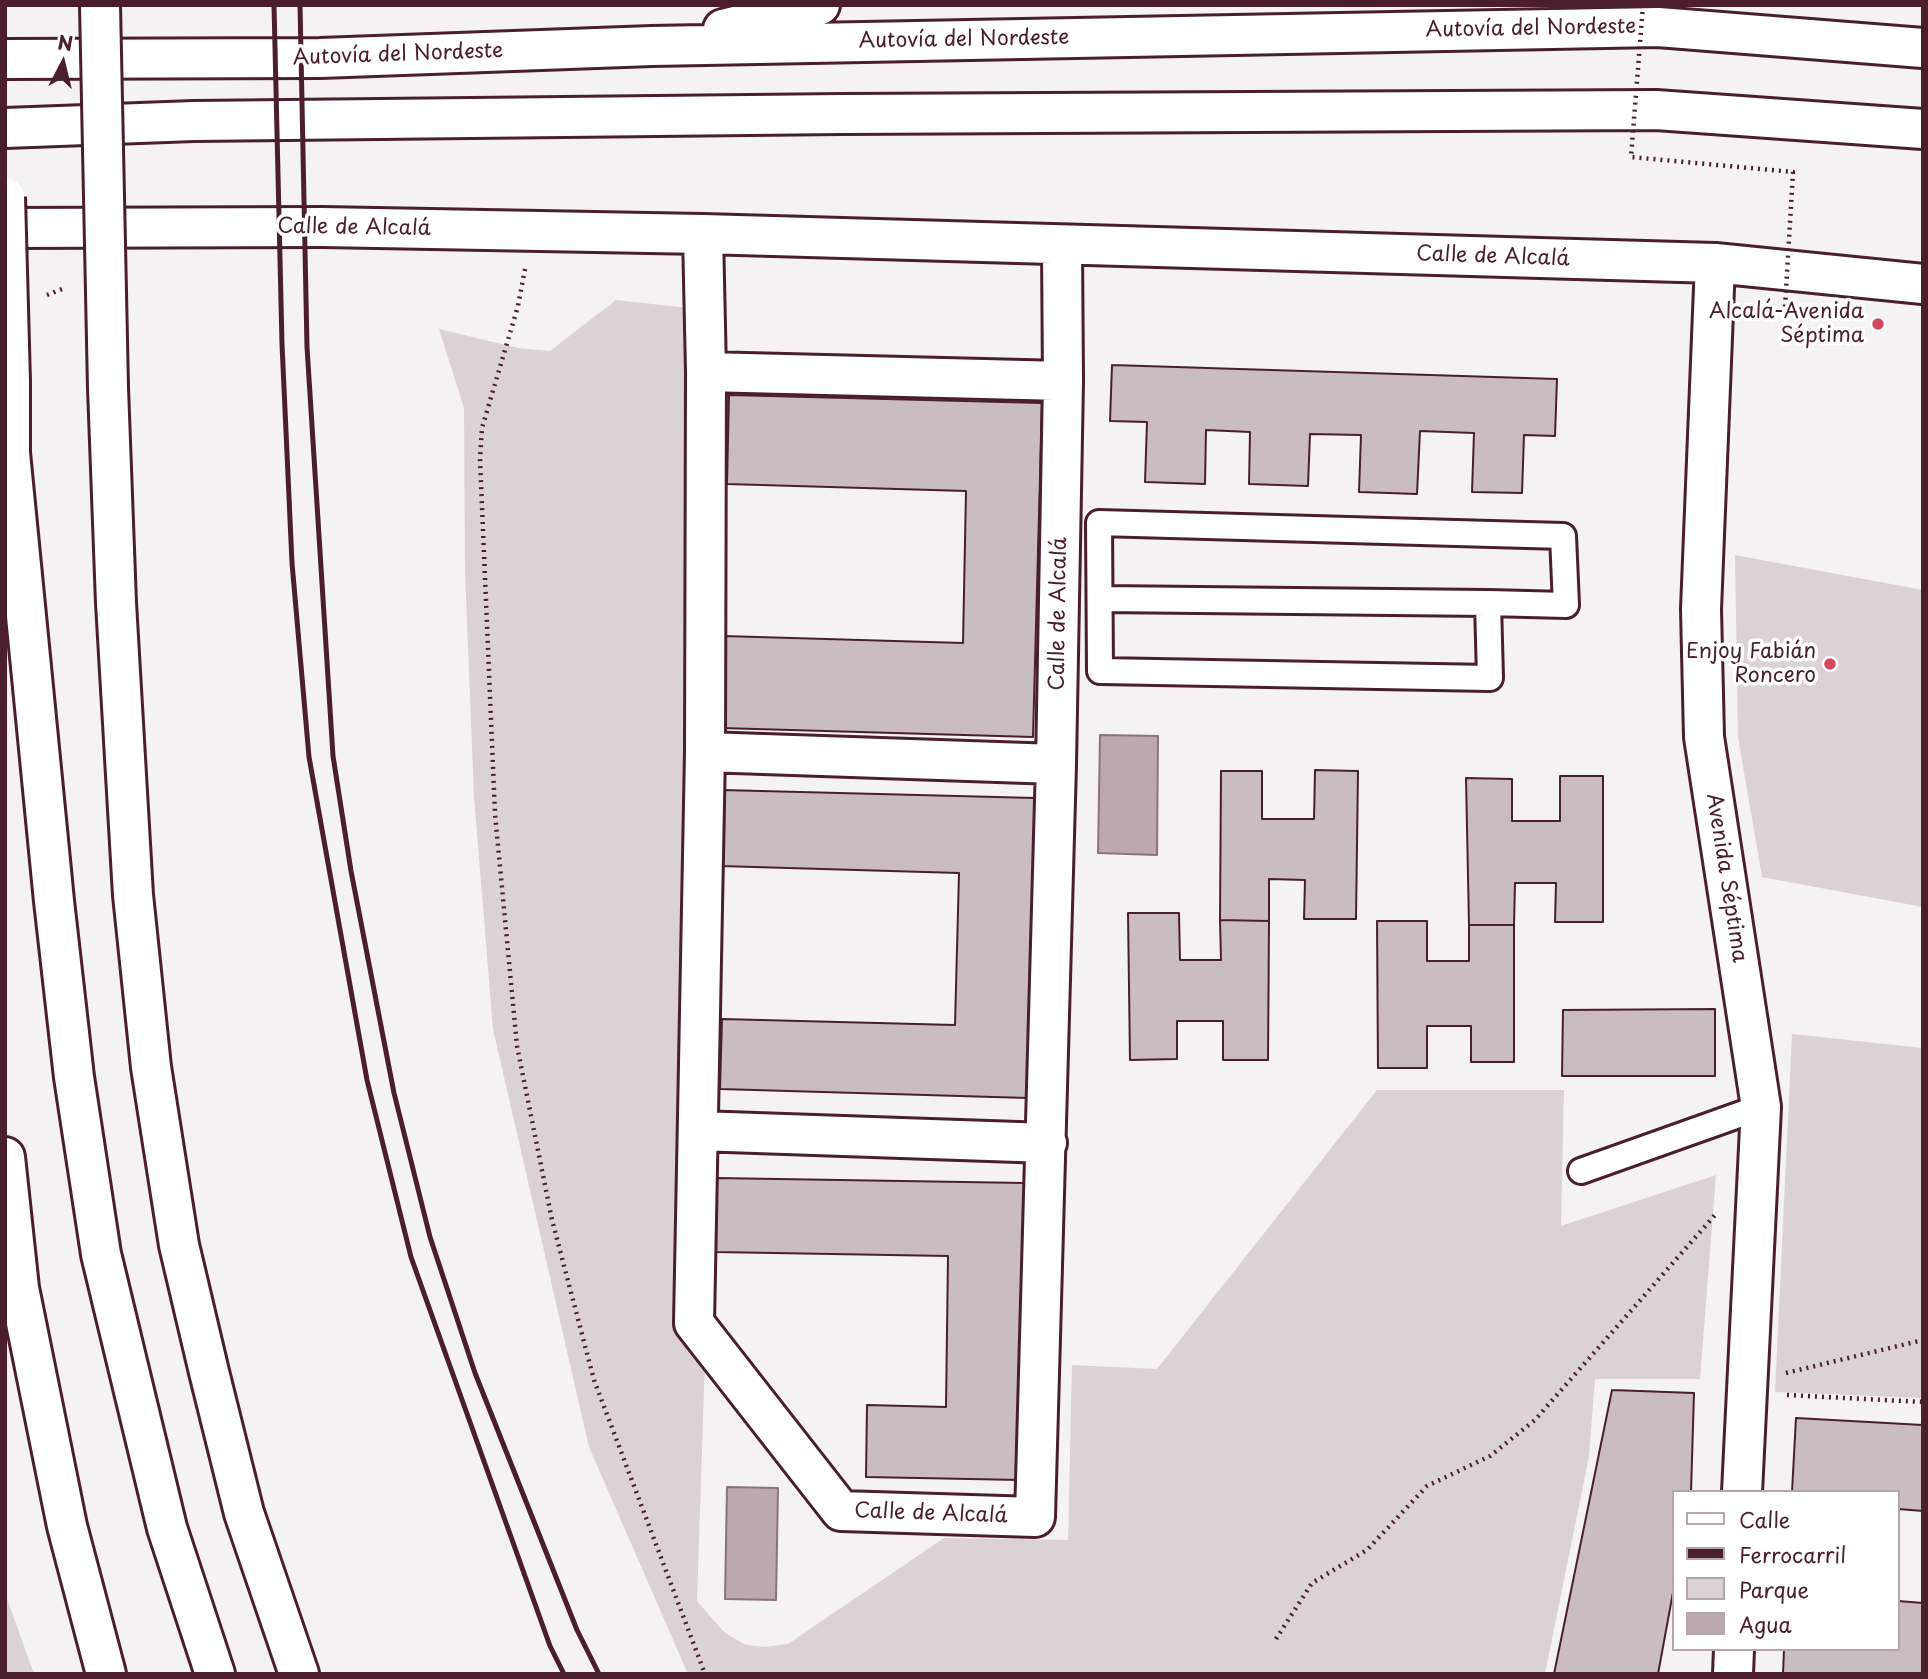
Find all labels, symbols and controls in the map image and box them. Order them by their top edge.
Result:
street label: Autovía del Nordeste [1425,15,1637,43]
street label: Autovía del Nordeste [858,26,1070,54]
text: N [56,27,75,57]
north arrow [28,28,98,98]
street label: Autovía del Nordeste [292,39,504,71]
street label: Calle de Alcalá [277,214,431,242]
street label: Calle de Alcalá [1416,242,1570,272]
place label: Alcalá-Avenida Séptima [1709,299,1864,349]
marker: Alcalá-Avenida Séptima [1870,316,1886,332]
street label: Calle de Alcalá [1045,537,1073,691]
place label: Enjoy Fabián Roncero [1686,639,1816,689]
marker: Enjoy Fabián Roncero [1822,656,1838,672]
street label: Avenida Séptima [1700,792,1752,964]
legend [1672,1490,1900,1651]
street label: Calle de Alcalá [854,1499,1008,1529]
text: Calle [1739,1503,1790,1535]
text: Ferrocarril [1739,1538,1846,1570]
text: Parque [1739,1573,1809,1605]
text: Agua [1739,1608,1792,1640]

